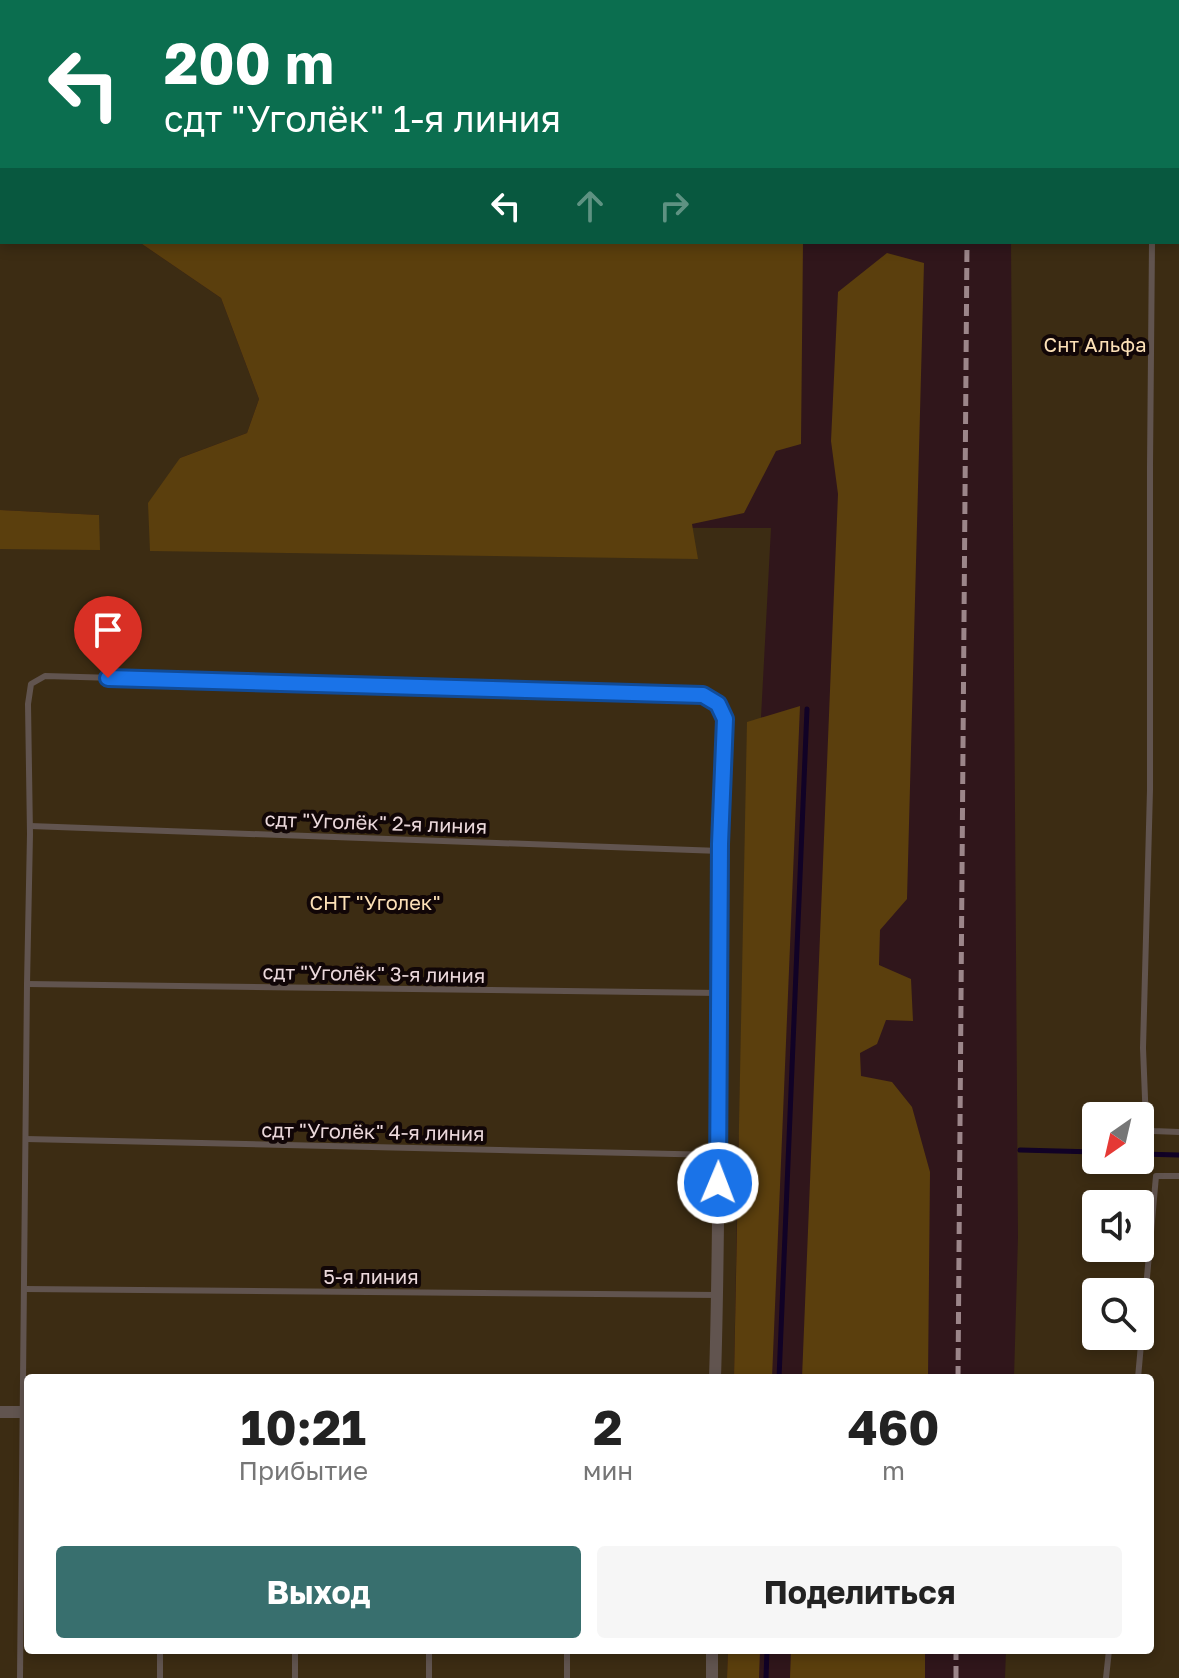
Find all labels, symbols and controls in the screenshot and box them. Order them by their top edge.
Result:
text: 200 m [164,29,334,96]
icon: left [32,32,136,136]
text: сдт "Уголёк" 1-я линия [164,97,561,140]
icon: left [484,184,528,228]
icon: ahead [568,184,612,228]
icon: right [652,184,696,228]
park label: Снт Альфа [1044,332,1146,356]
pin [74,596,142,678]
icon: arrive [86,608,130,652]
street label: сдт "Уголёк" 2-я линия [264,806,488,838]
park label: СНТ "Уголек" [310,890,441,914]
street label: сдт "Уголёк" 3-я линия [263,959,485,987]
north arrow [1082,1102,1154,1174]
map controls [1082,1102,1154,1350]
street label: сдт "Уголёк" 4-я линия [261,1117,485,1145]
position arrow [676,1141,760,1225]
button: sound [1082,1190,1154,1262]
street label: 5-я линия [323,1264,419,1288]
button: search [1082,1278,1154,1350]
text: 10:21 [241,1398,366,1456]
text: 2 [593,1398,623,1456]
text: 460 [848,1398,939,1456]
text: Прибытие [239,1455,368,1486]
text: мин [583,1455,633,1486]
text: m [882,1455,905,1486]
button: Выход [56,1546,581,1638]
button: Поделиться [597,1546,1122,1638]

